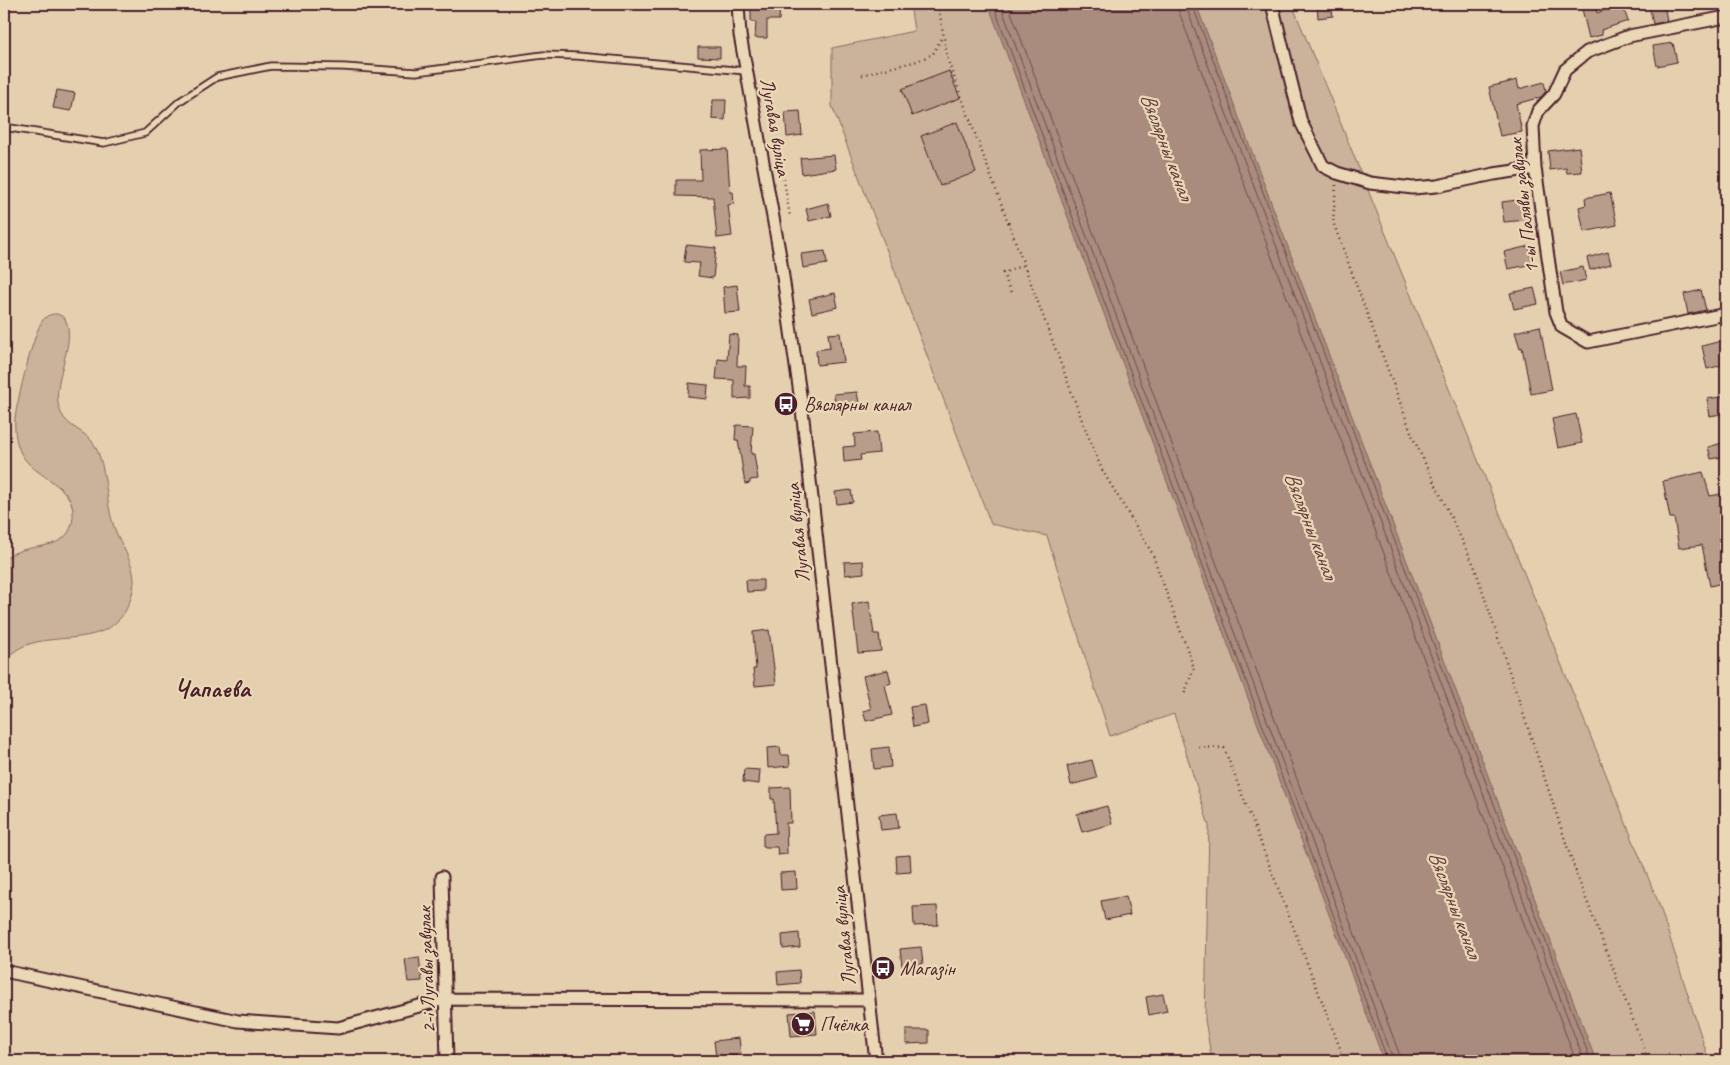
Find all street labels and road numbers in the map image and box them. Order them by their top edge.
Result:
street label: Лугавая вуліца [755,76,797,179]
street label: 1-ы Палявы завулак [1503,135,1545,275]
street label: Лугавая вуліца [780,481,815,584]
street label: Лугавая вуліца [826,884,861,987]
street label: 2-і Лугавы завулак [412,905,442,1034]

